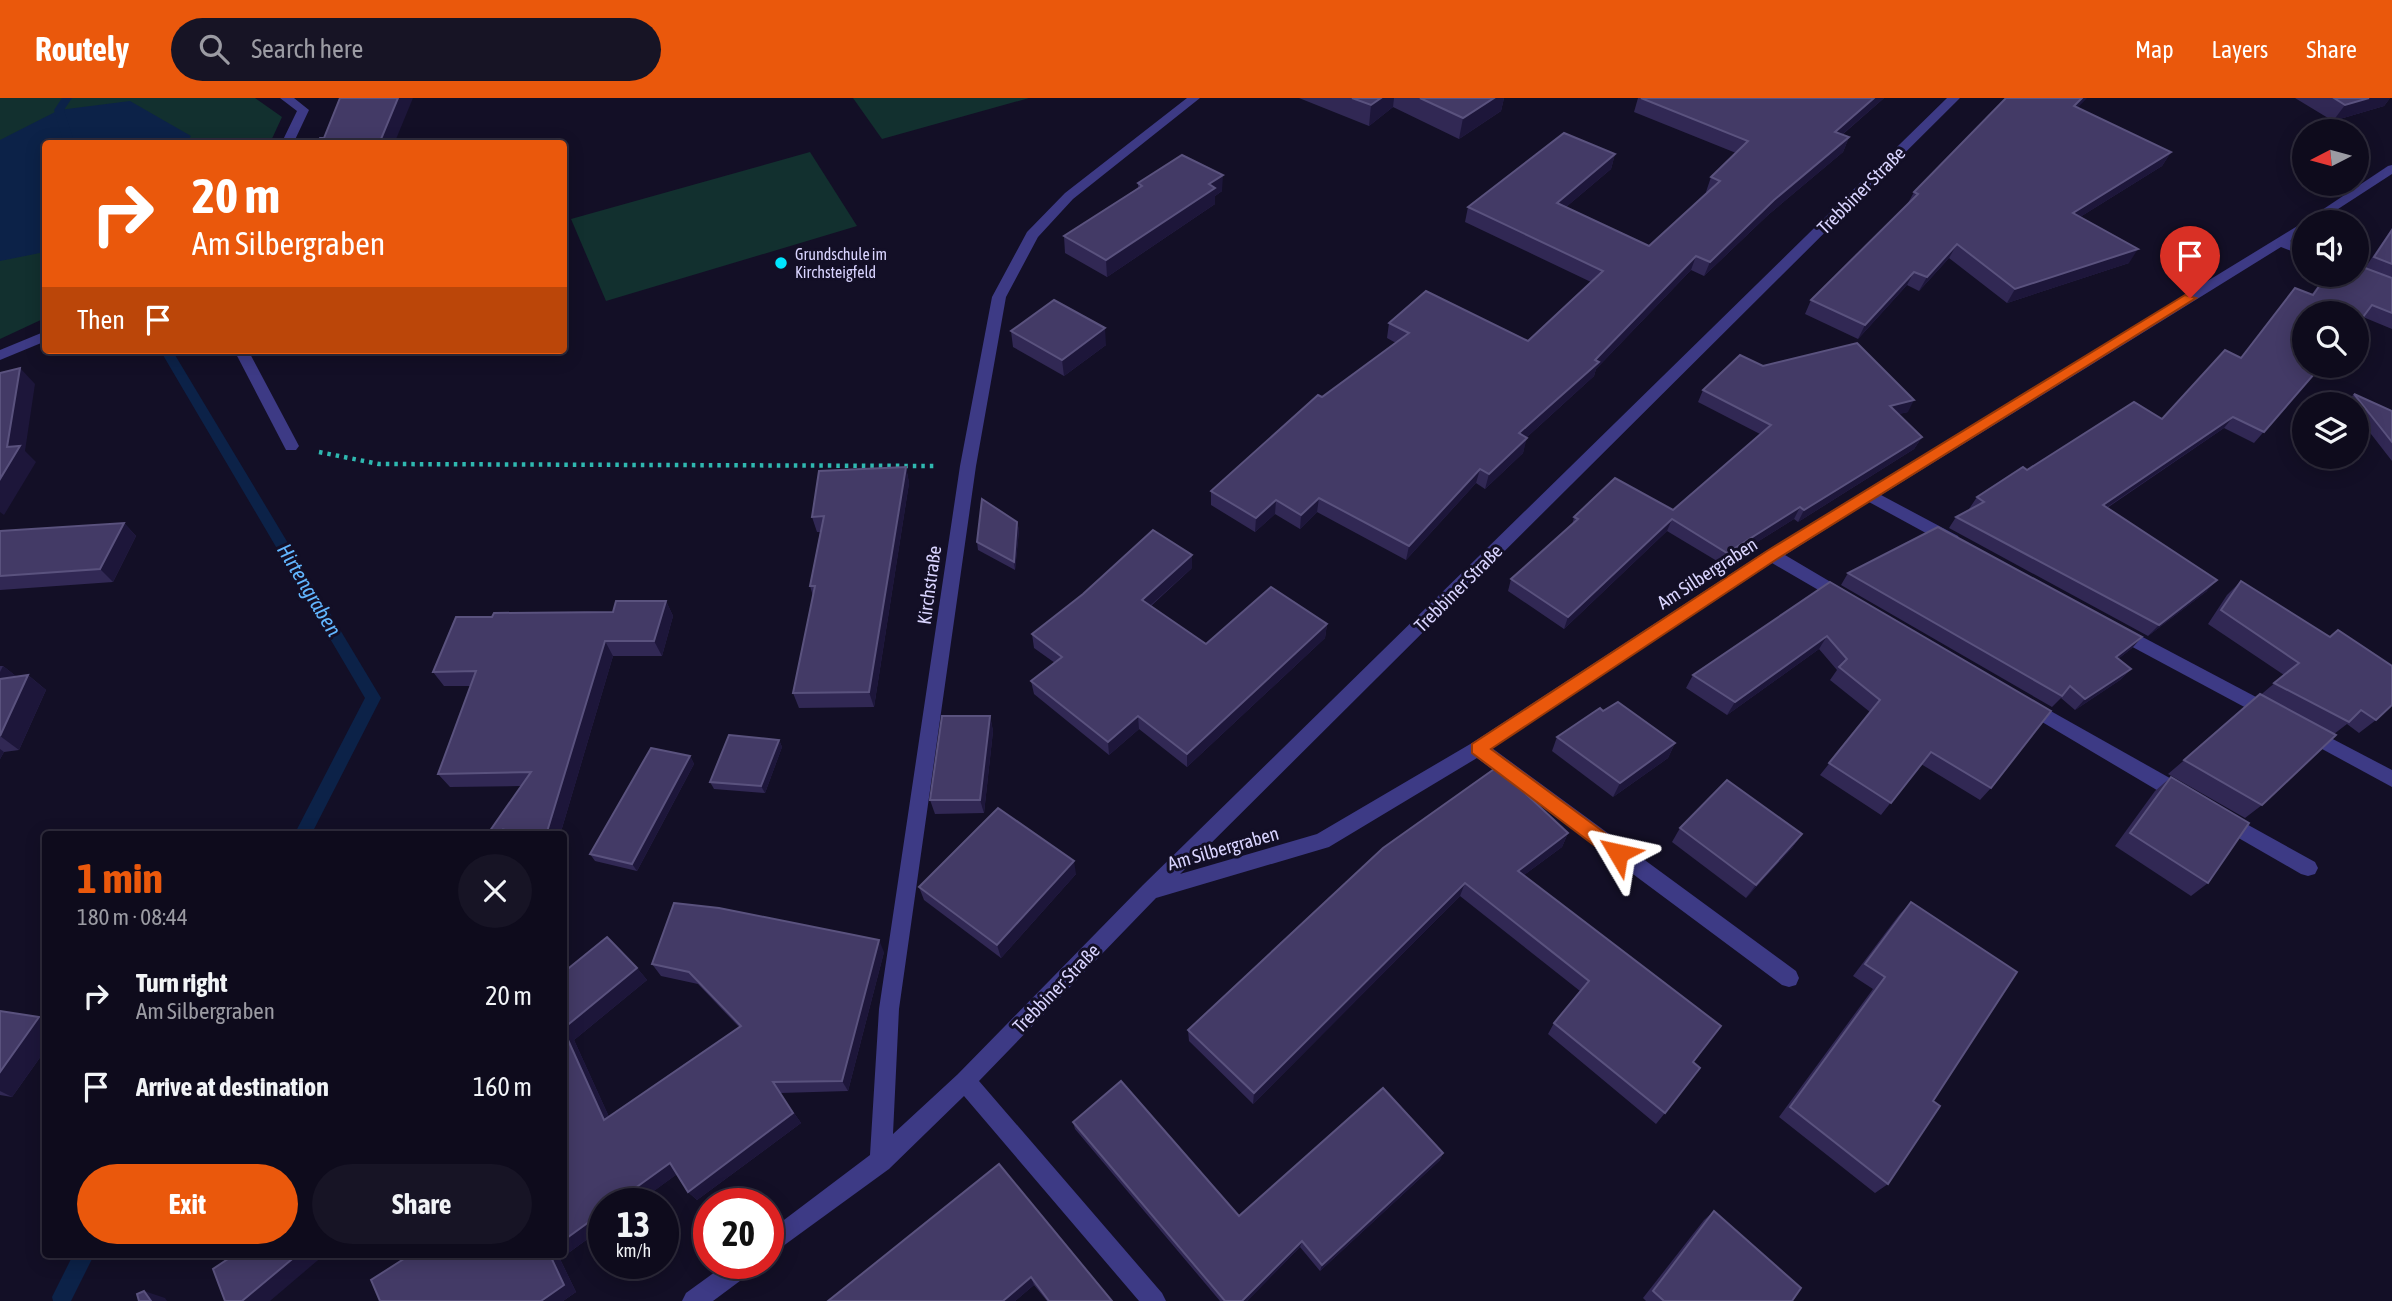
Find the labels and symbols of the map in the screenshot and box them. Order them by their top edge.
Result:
north arrow [2292,119,2370,196]
street label: Trebbiner Straße [1813,142,1909,238]
pin [2160,226,2220,298]
place label: Grundschule im Kirchsteigfeld [795,245,887,282]
marker: Grundschule im Kirchsteigfeld [773,255,789,271]
street label: Am Silbergraben [1653,533,1761,613]
water label: Hirtengraben [273,539,347,640]
street label: Trebbiner Straße [1410,540,1506,636]
street label: Kirchstraße [913,544,945,626]
position arrow [1581,816,1655,890]
street label: Am Silbergraben [1165,822,1281,874]
street label: Trebbiner Straße [1008,939,1104,1037]
speed limit sign: 20 [693,1188,784,1279]

